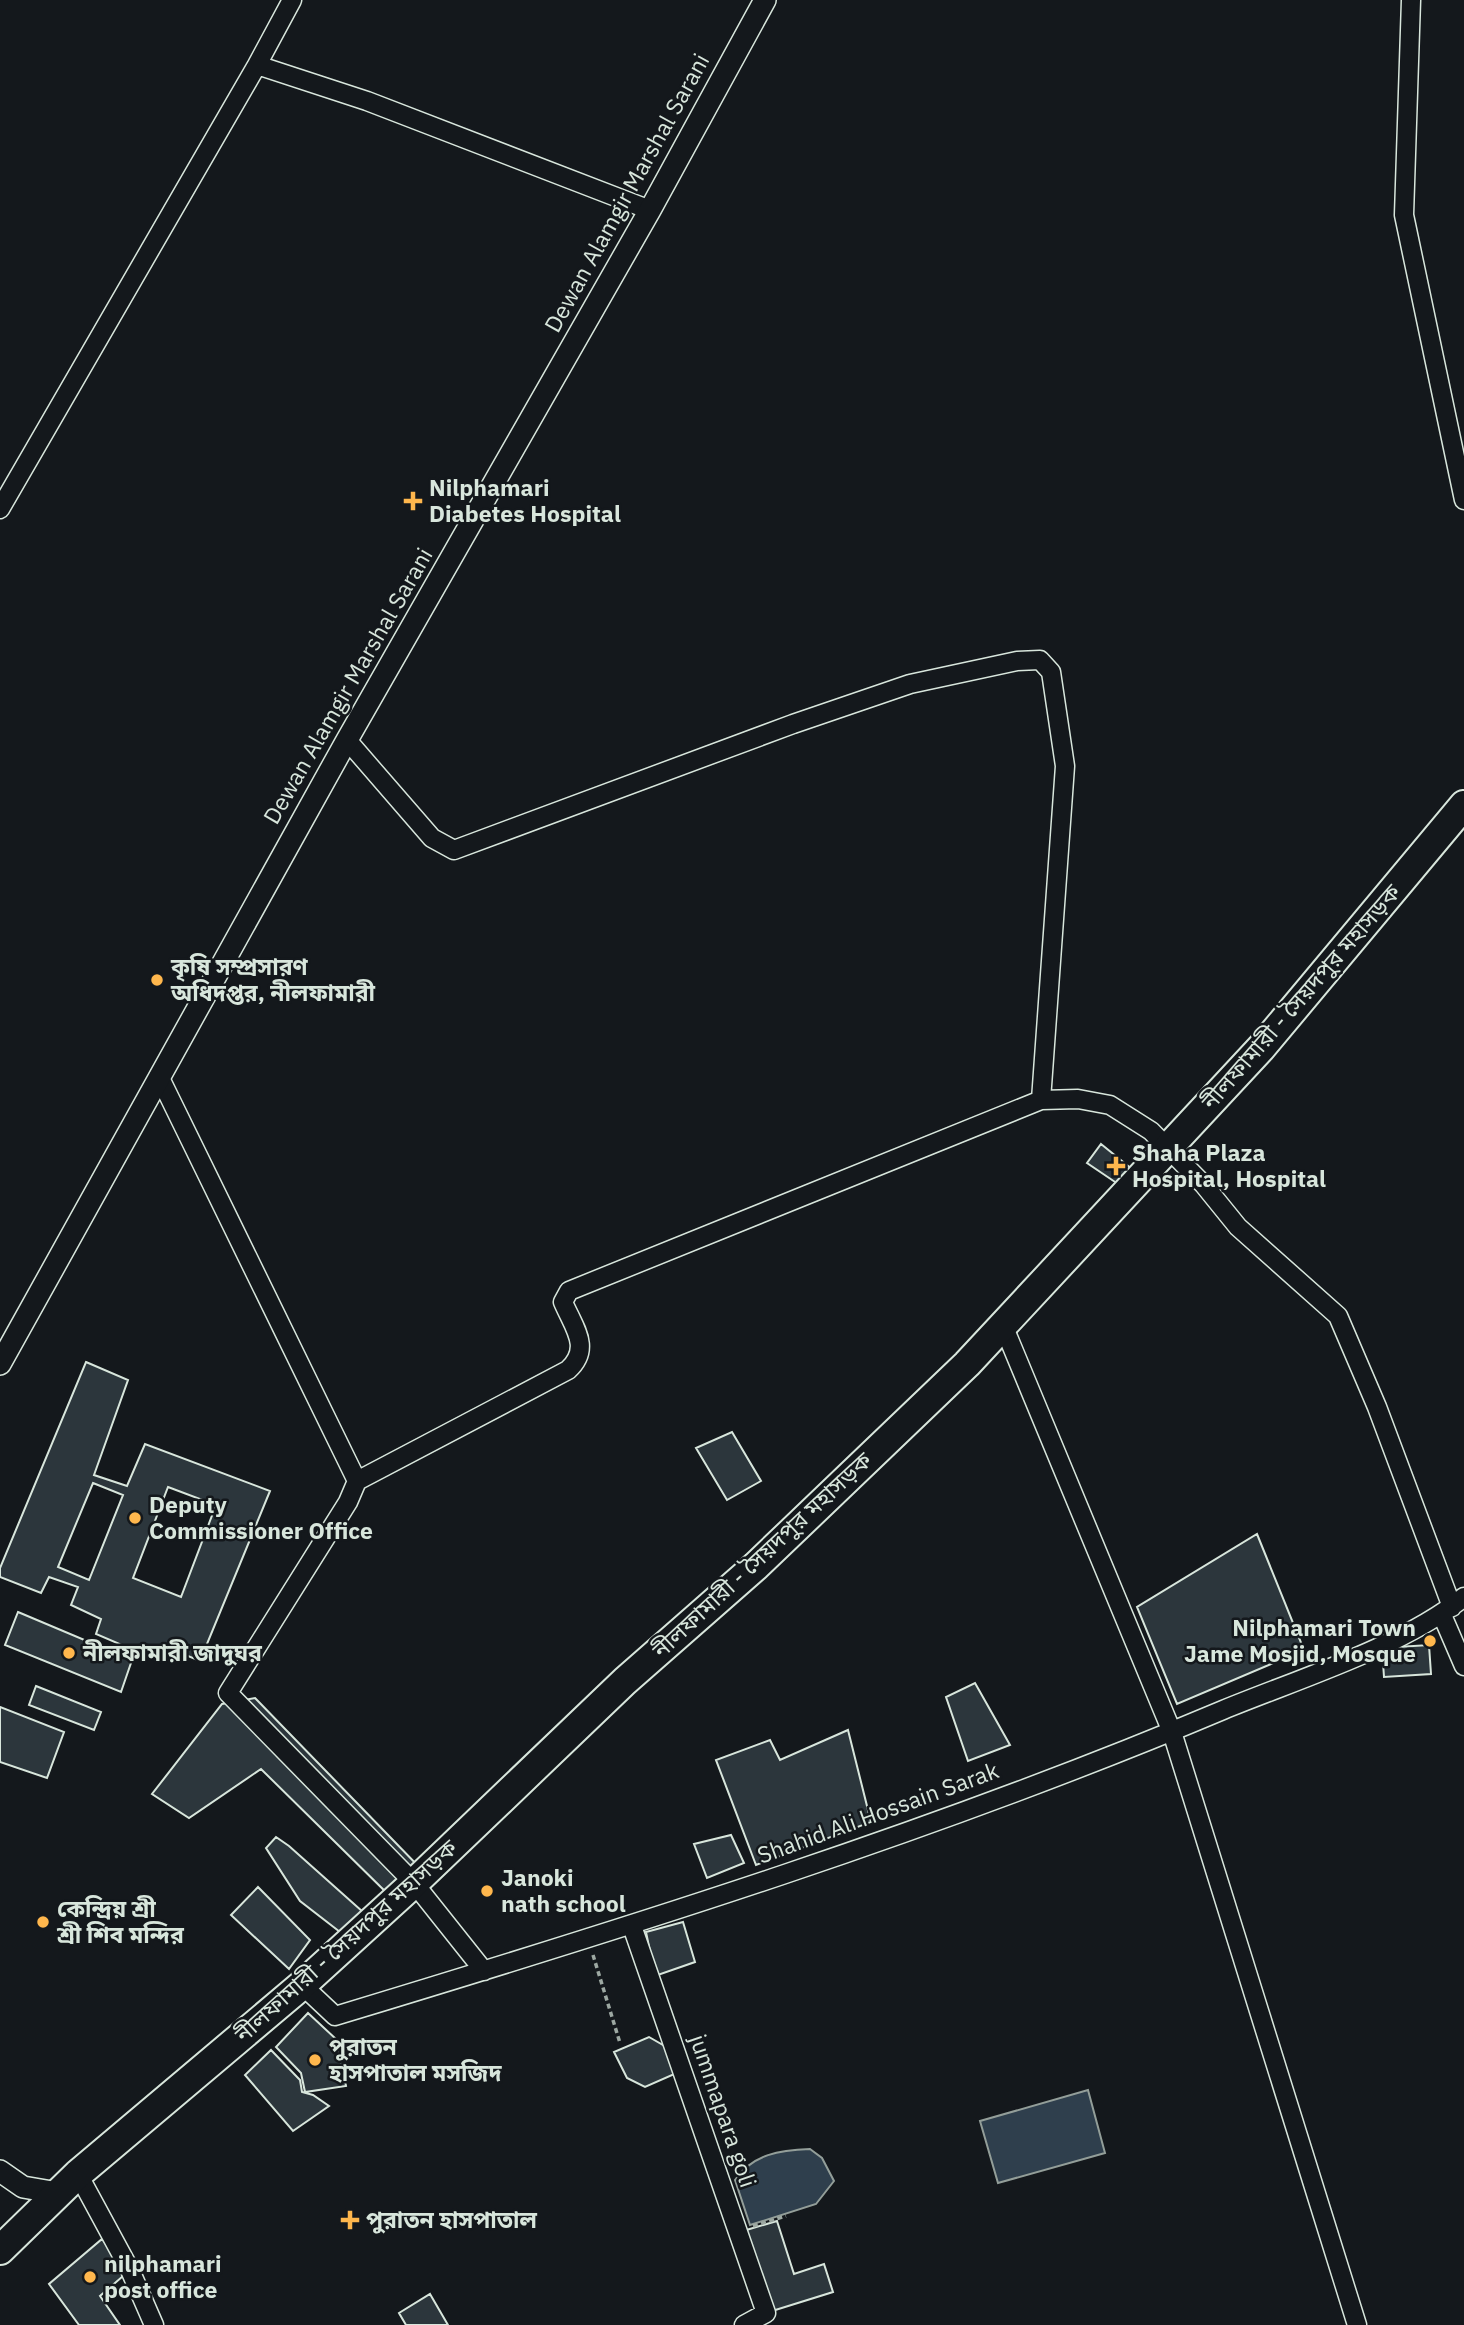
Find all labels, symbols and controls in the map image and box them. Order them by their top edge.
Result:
street label: Dewan Alamgir Marshal Sarani [537,48,715,337]
place label: Nilphamari Diabetes Hospital [429,472,621,528]
marker: Nilphamari Diabetes Hospital [403,491,423,511]
street label: Dewan Alamgir Marshal Sarani [256,542,439,829]
street label: নীলফামারী - সৈয়দপুর মহাসড়ক [1193,877,1407,1116]
place label: কৃষি সম্প্রসারণ অধিদপ্তর, নীলফামারী [170,951,376,1007]
marker: কৃষি সম্প্রসারণ অধিদপ্তর, নীলফামারী [149,972,165,988]
place label: Shaha Plaza Hospital, Hospital [1132,1137,1326,1193]
marker: Shaha Plaza Hospital, Hospital [1106,1156,1126,1176]
street label: নীলফামারী - সৈয়দপুর মহাসড়ক [645,1444,878,1665]
place label: Deputy Commissioner Office [149,1489,373,1545]
marker: Deputy Commissioner Office [127,1510,143,1526]
place label: Nilphamari Town Jame Mosjid, Mosque [1184,1612,1416,1668]
marker: Nilphamari Town Jame Mosjid, Mosque [1422,1633,1438,1649]
place label: নীলফামারী জাদুঘর [82,1637,263,1667]
marker: নীলফামারী জাদুঘর [61,1645,77,1661]
street label: Shahid Ali Hossain Sarak [753,1754,1003,1870]
street label: নীলফামারী - সৈয়দপুর মহাসড়ক [227,1832,463,2049]
place label: Janoki nath school [501,1862,626,1918]
marker: Janoki nath school [479,1883,495,1899]
place label: কেন্দ্রিয় শ্রী শ্রী শিব মন্দির [56,1893,185,1949]
marker: কেন্দ্রিয় শ্রী শ্রী শিব মন্দির [35,1914,51,1930]
street label: jummapara goli [684,2030,764,2191]
place label: পুরাতন হাসপাতাল মসজিদ [328,2031,502,2087]
marker: পুরাতন হাসপাতাল মসজিদ [307,2052,323,2068]
place label: পুরাতন হাসপাতাল [366,2204,537,2234]
marker: পুরাতন হাসপাতাল [340,2210,360,2230]
place label: nilphamari post office [104,2248,222,2304]
marker: nilphamari post office [82,2269,98,2285]

